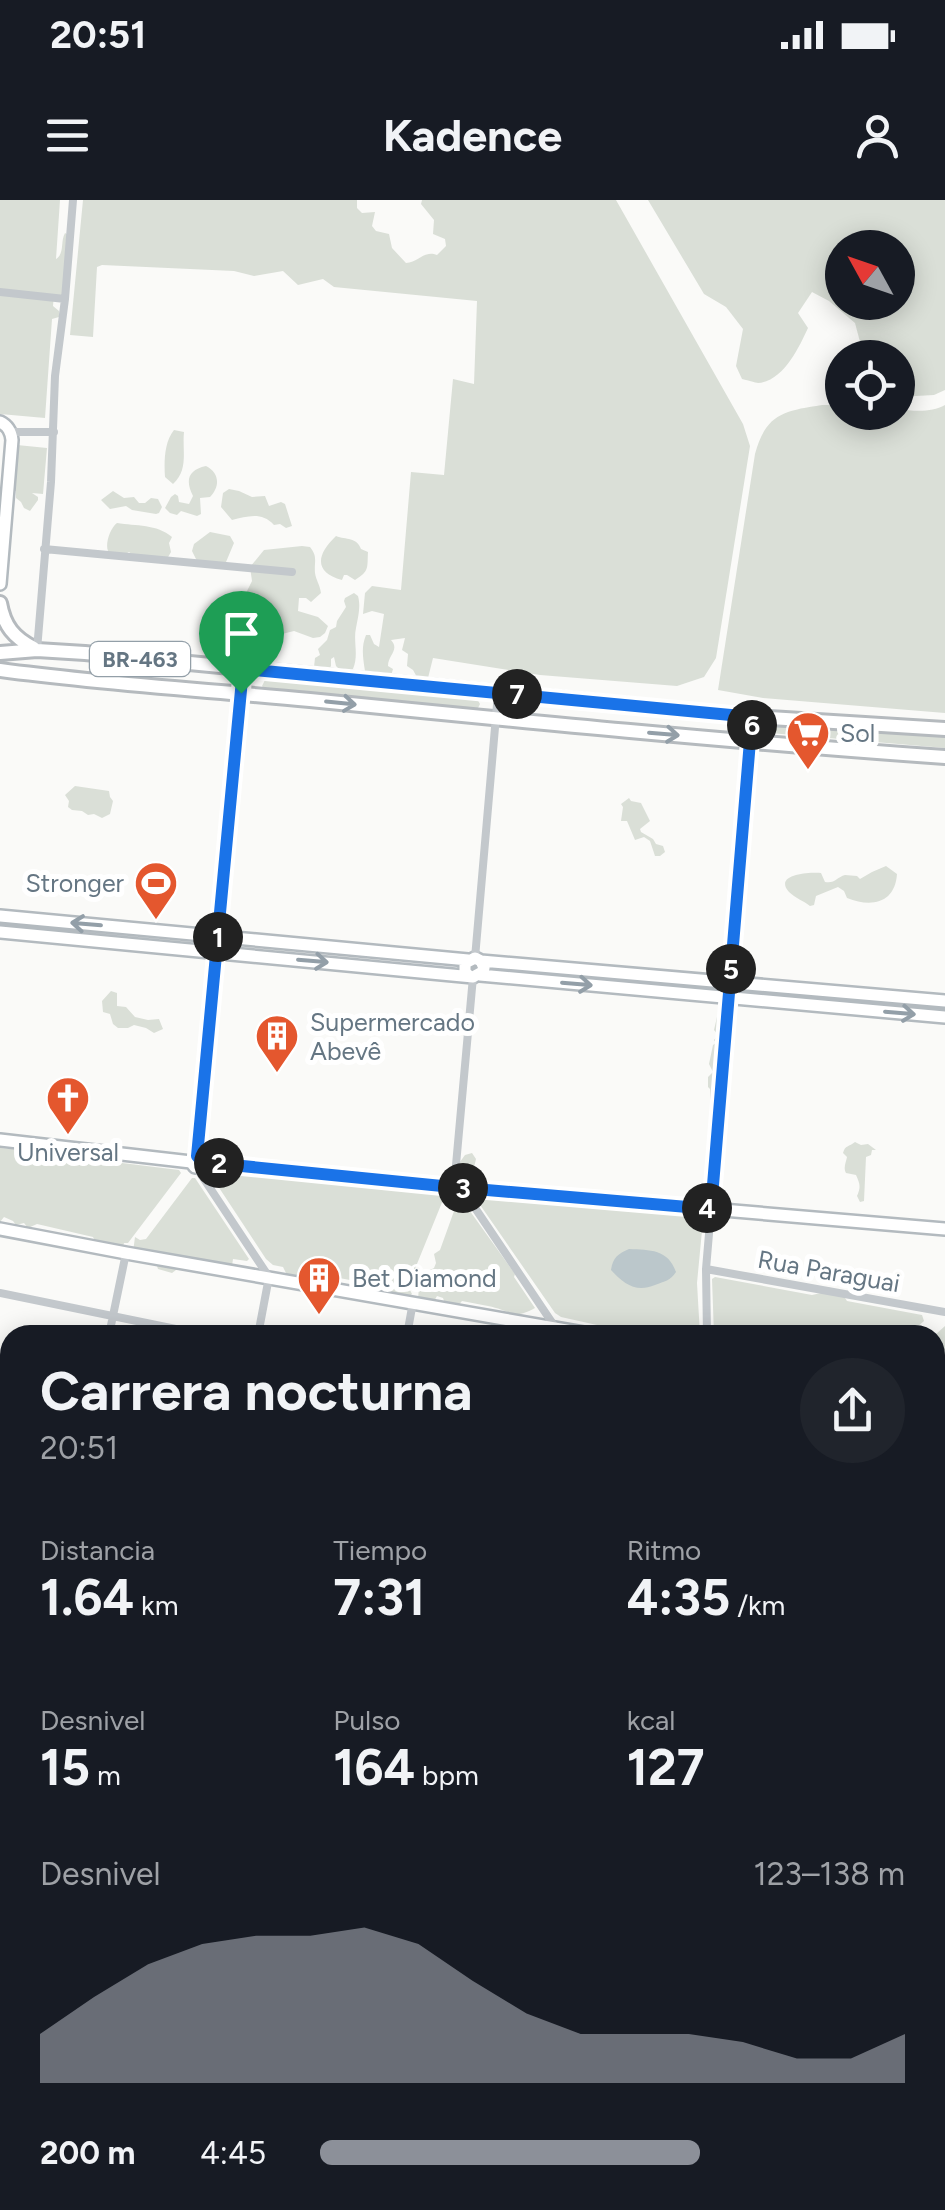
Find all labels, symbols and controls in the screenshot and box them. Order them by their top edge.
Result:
text: 20:51 [50,12,146,58]
icon: menu [40,108,95,163]
text: Kadence [383,108,562,162]
icon: person [850,108,905,163]
north arrow [825,230,915,320]
map controls [825,230,915,430]
button: locate [825,340,915,430]
pin [199,591,284,694]
icon: arrive [214,606,269,661]
road number: BR-463 [90,642,190,676]
pin: 7 [492,669,542,719]
text: 7 [509,677,525,711]
one-way arrow [324,694,356,713]
pin: 6 [727,700,777,750]
text: 6 [744,708,760,742]
supermarket icon: Sol [785,710,831,771]
place label: Sol [840,718,875,748]
one-way arrow [648,725,680,744]
sports icon: Stronger [133,860,179,921]
place label: Stronger [26,868,125,898]
pin: 1 [193,912,243,962]
one-way arrow [70,915,102,934]
text: 1 [212,920,224,954]
pin: 5 [706,944,756,994]
one-way arrow [297,952,329,971]
text: 5 [723,952,739,986]
one-way arrow [560,975,592,994]
one-way arrow [884,1003,916,1022]
place label: Supermercado Abevê [310,1007,475,1066]
building icon: Supermercado Abevê [254,1013,300,1074]
church icon: Universal [45,1075,91,1136]
place label: Universal [17,1137,119,1167]
pin: 2 [194,1138,244,1188]
text: 2 [211,1146,227,1180]
pin: 3 [438,1163,488,1213]
text: 3 [455,1171,471,1205]
pin: 4 [682,1183,732,1233]
text: 4 [698,1191,716,1225]
street label: Rua Paraguai [756,1244,902,1298]
building icon: Bet Diamond [296,1255,342,1316]
place label: Bet Diamond [352,1263,497,1293]
text: Carrera nocturna [40,1358,473,1424]
button: share [800,1358,905,1463]
text: 20:51 [40,1429,118,1467]
text: Distancia [40,1533,155,1567]
text: Tiempo [333,1533,427,1567]
text: Ritmo [627,1533,701,1567]
text: 1.64 [40,1567,134,1628]
text: 7:31 [333,1567,425,1628]
text: 4:35 [627,1567,730,1628]
text: km [134,1588,178,1622]
text: /km [730,1588,785,1622]
text: Desnivel [40,1703,145,1737]
text: Pulso [333,1703,401,1737]
text: kcal [627,1703,676,1737]
text: 15 [40,1737,90,1798]
text: 164 [333,1737,415,1798]
text: 127 [627,1737,705,1798]
text: m [90,1758,121,1792]
text: bpm [415,1758,479,1792]
text: Desnivel [40,1855,160,1893]
text: 123–138 m [753,1855,905,1893]
text: 200 m [40,2134,136,2172]
text: 4:45 [200,2134,266,2172]

